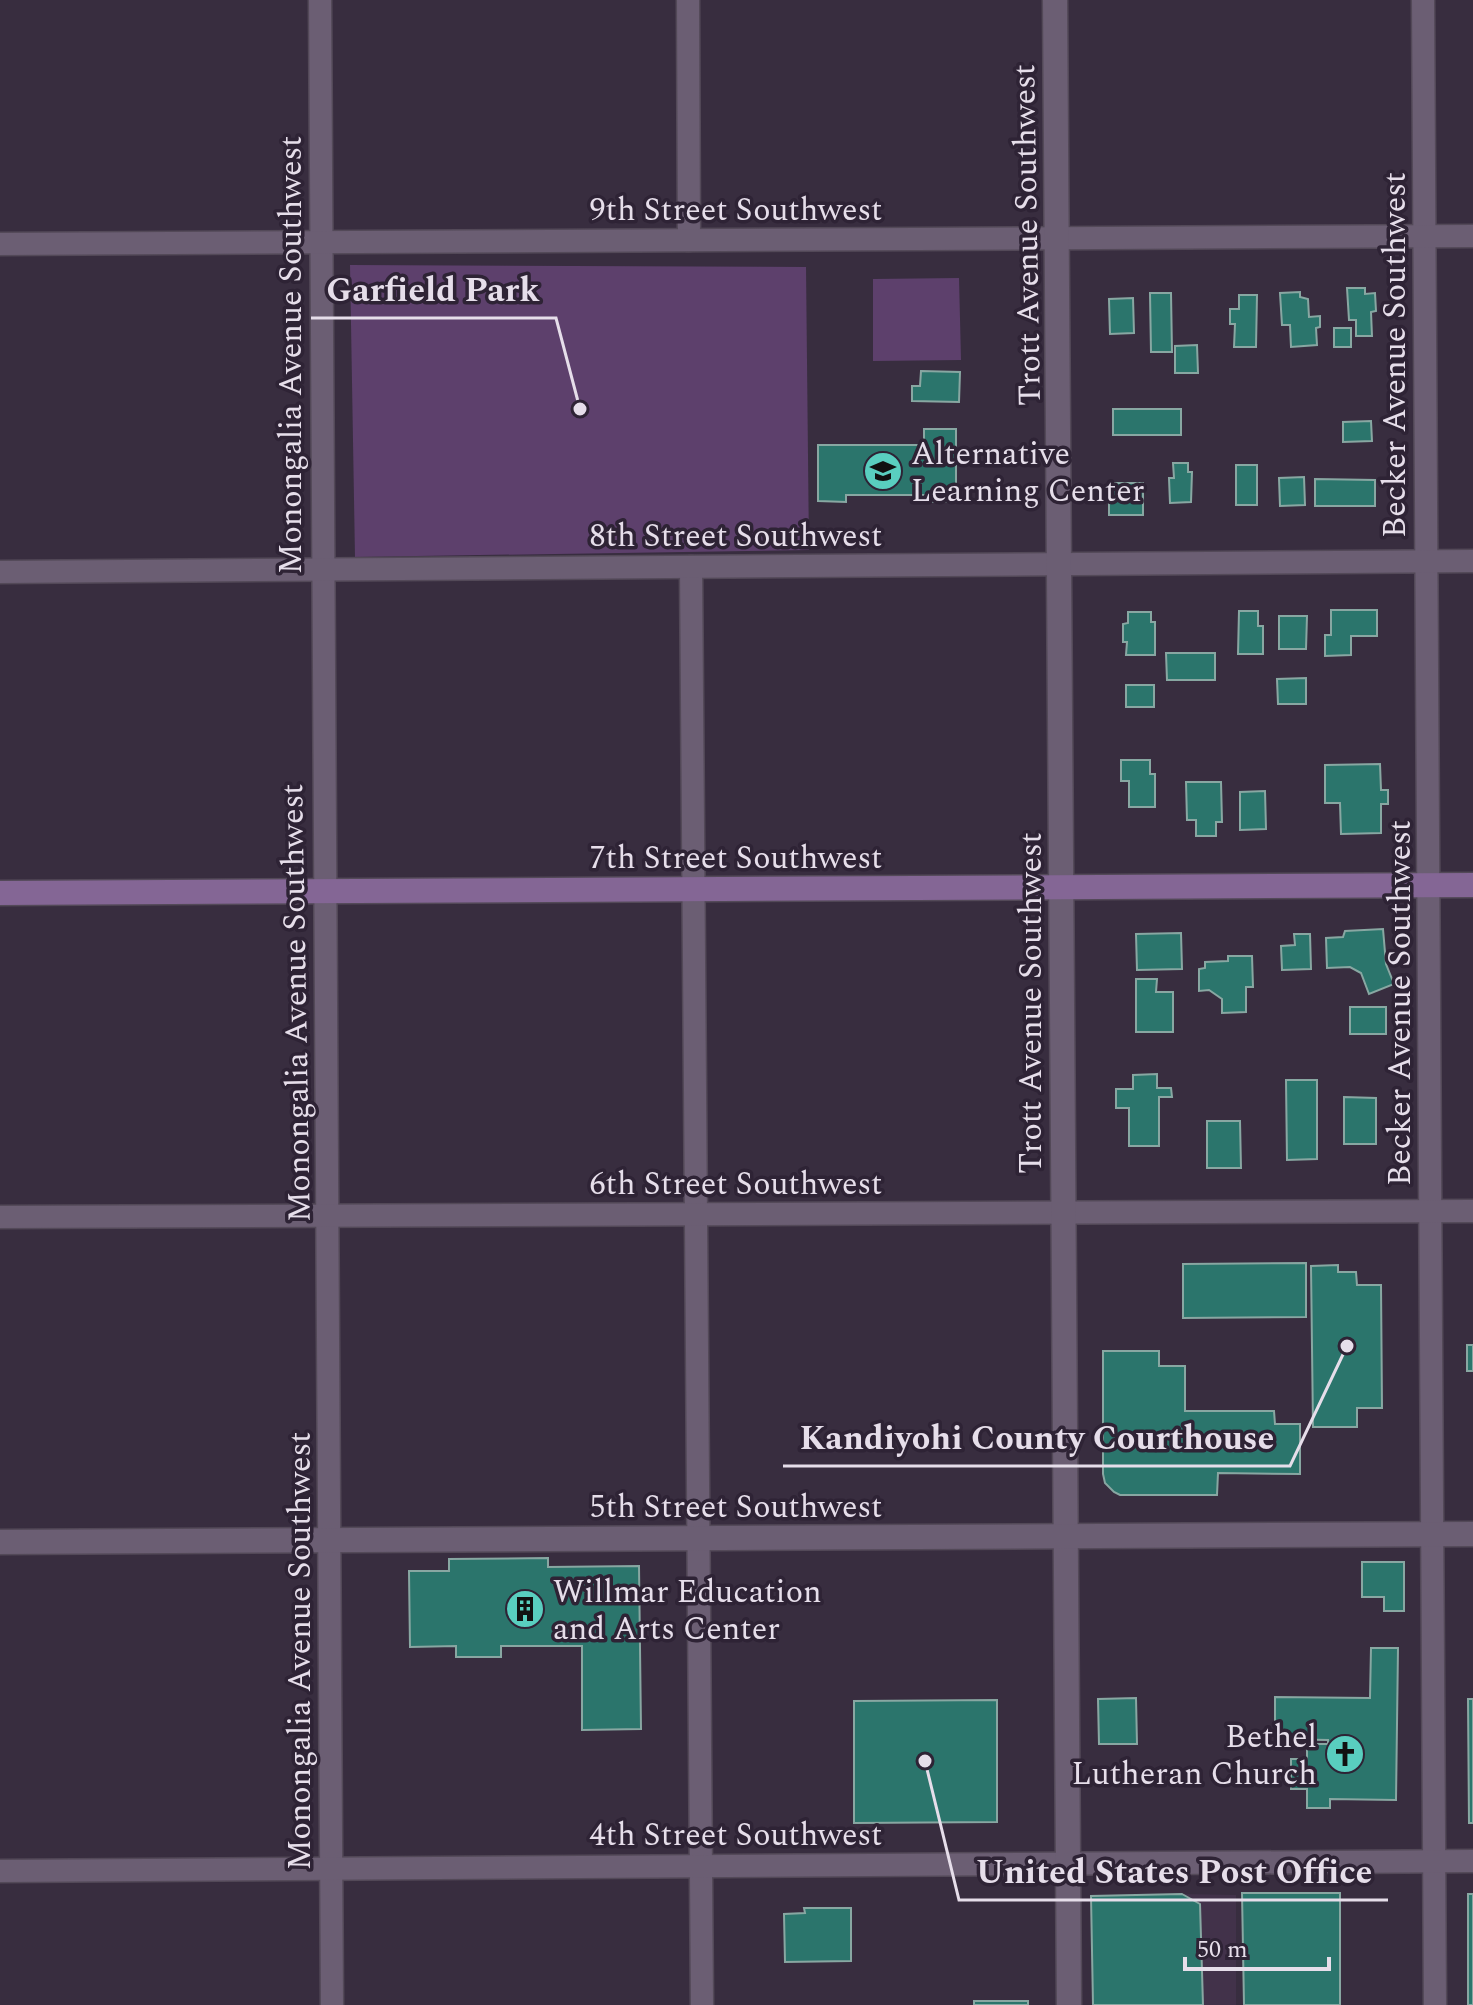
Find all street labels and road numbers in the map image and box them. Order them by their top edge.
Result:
street label: Trott Avenue Southwest [1000,64,1055,406]
street label: Monongalia Avenue Southwest [267,136,316,574]
street label: Becker Avenue Southwest [1371,172,1420,538]
street label: 9th Street Southwest [590,186,882,235]
street label: 8th Street Southwest [590,512,882,561]
street label: Monongalia Avenue Southwest [268,783,325,1223]
street label: Becker Avenue Southwest [1376,820,1425,1186]
street label: Trott Avenue Southwest [1007,832,1056,1174]
street label: 7th Street Southwest [590,834,882,883]
street label: 6th Street Southwest [590,1160,882,1209]
street label: Monongalia Avenue Southwest [276,1432,325,1870]
street label: 5th Street Southwest [590,1483,882,1532]
street label: 4th Street Southwest [590,1811,882,1860]

